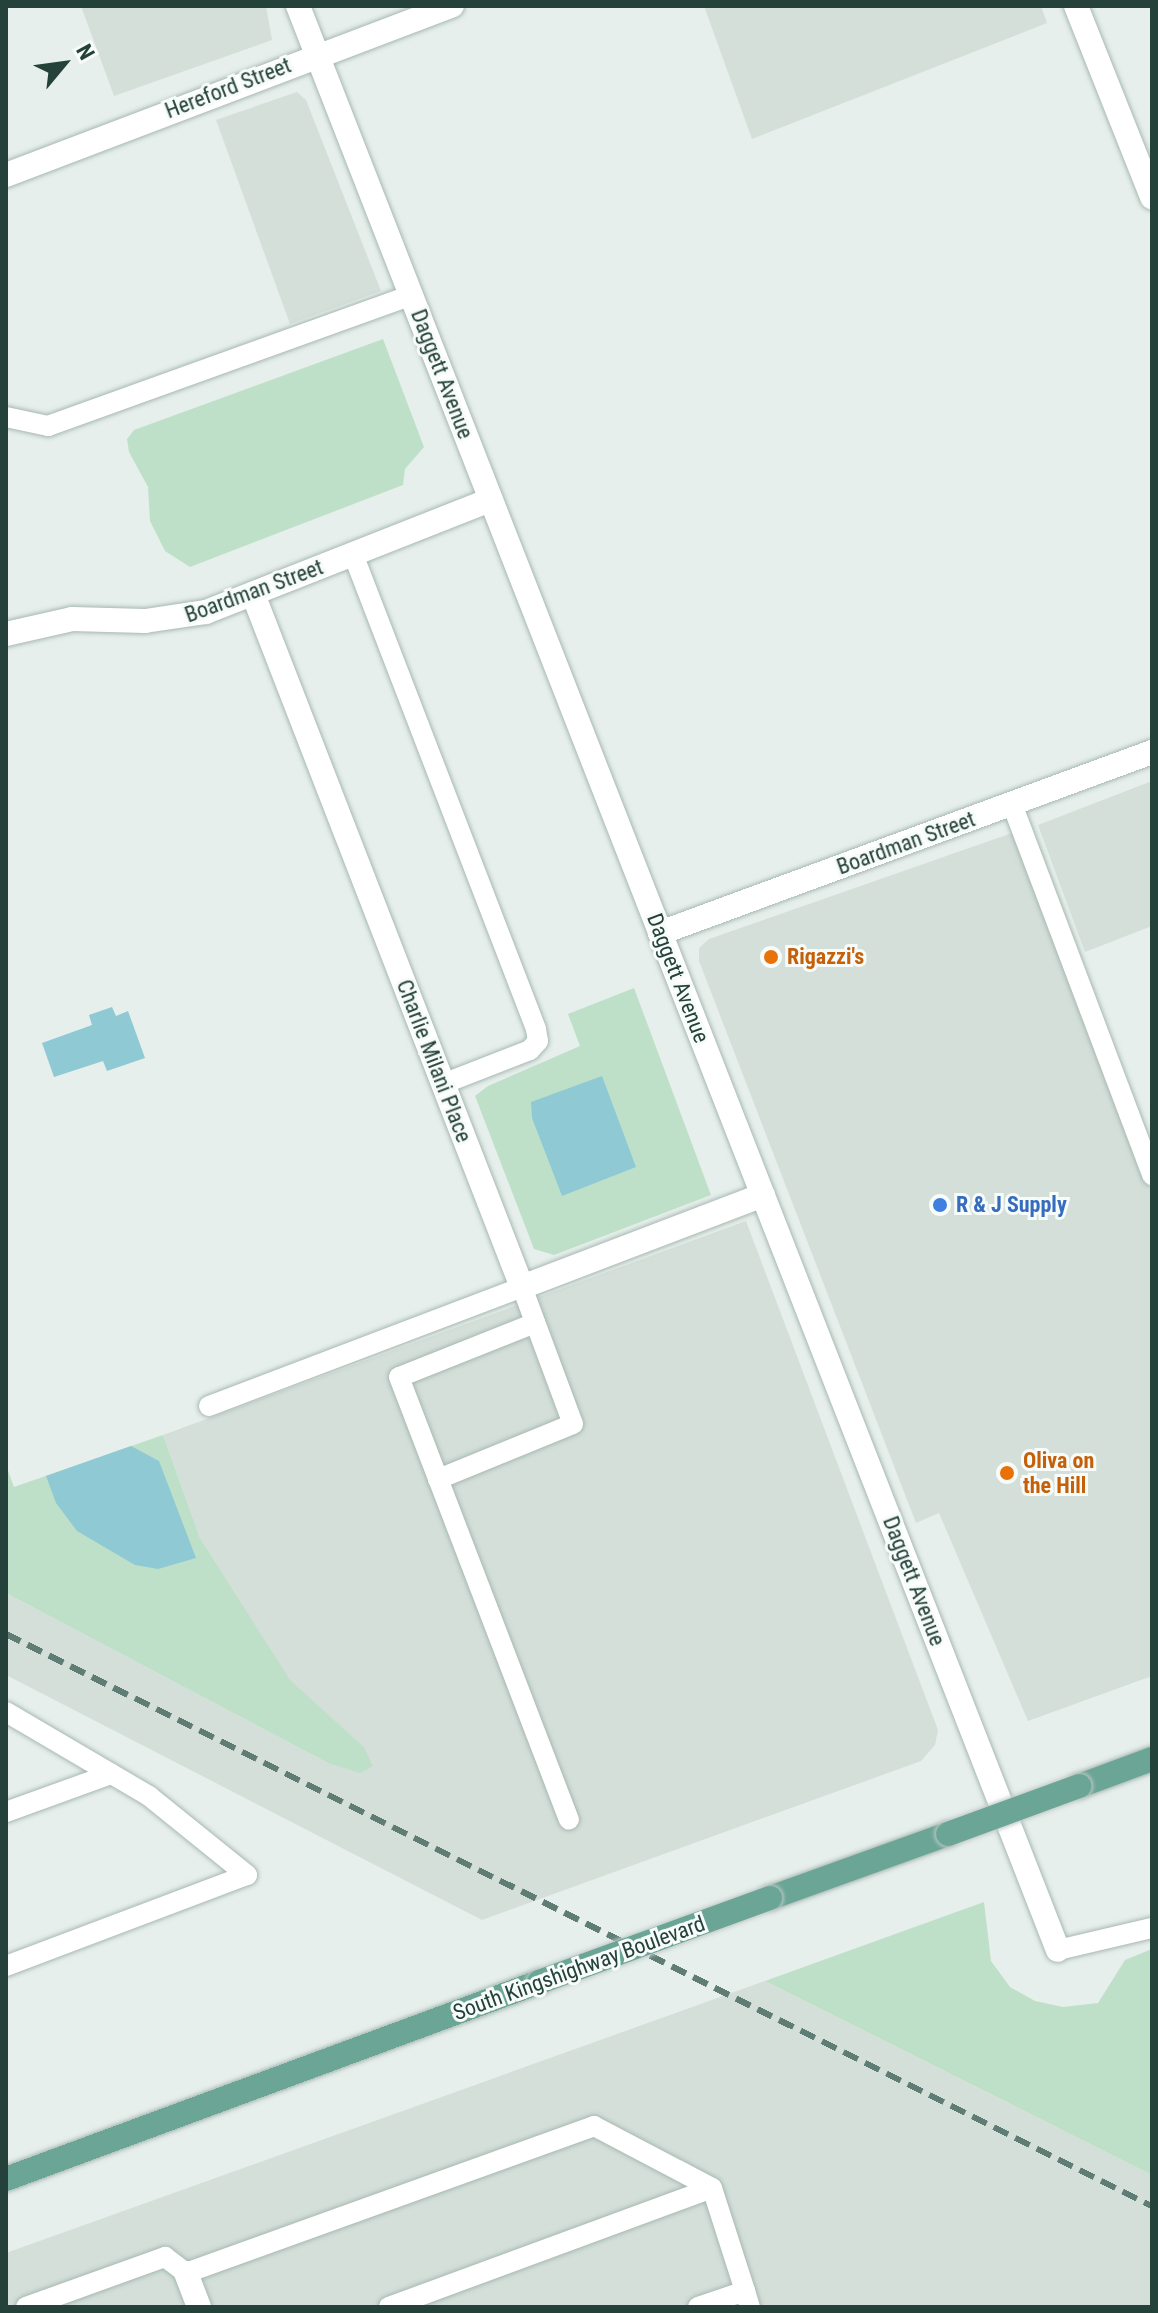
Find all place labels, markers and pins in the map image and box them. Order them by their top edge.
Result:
place label: Rigazzi's [787,944,864,970]
marker: Rigazzi's [762,948,780,966]
place label: R & J Supply [956,1192,1067,1218]
marker: R & J Supply [931,1196,949,1214]
place label: Oliva on the Hill [1023,1447,1094,1498]
marker: Oliva on the Hill [998,1464,1016,1482]

